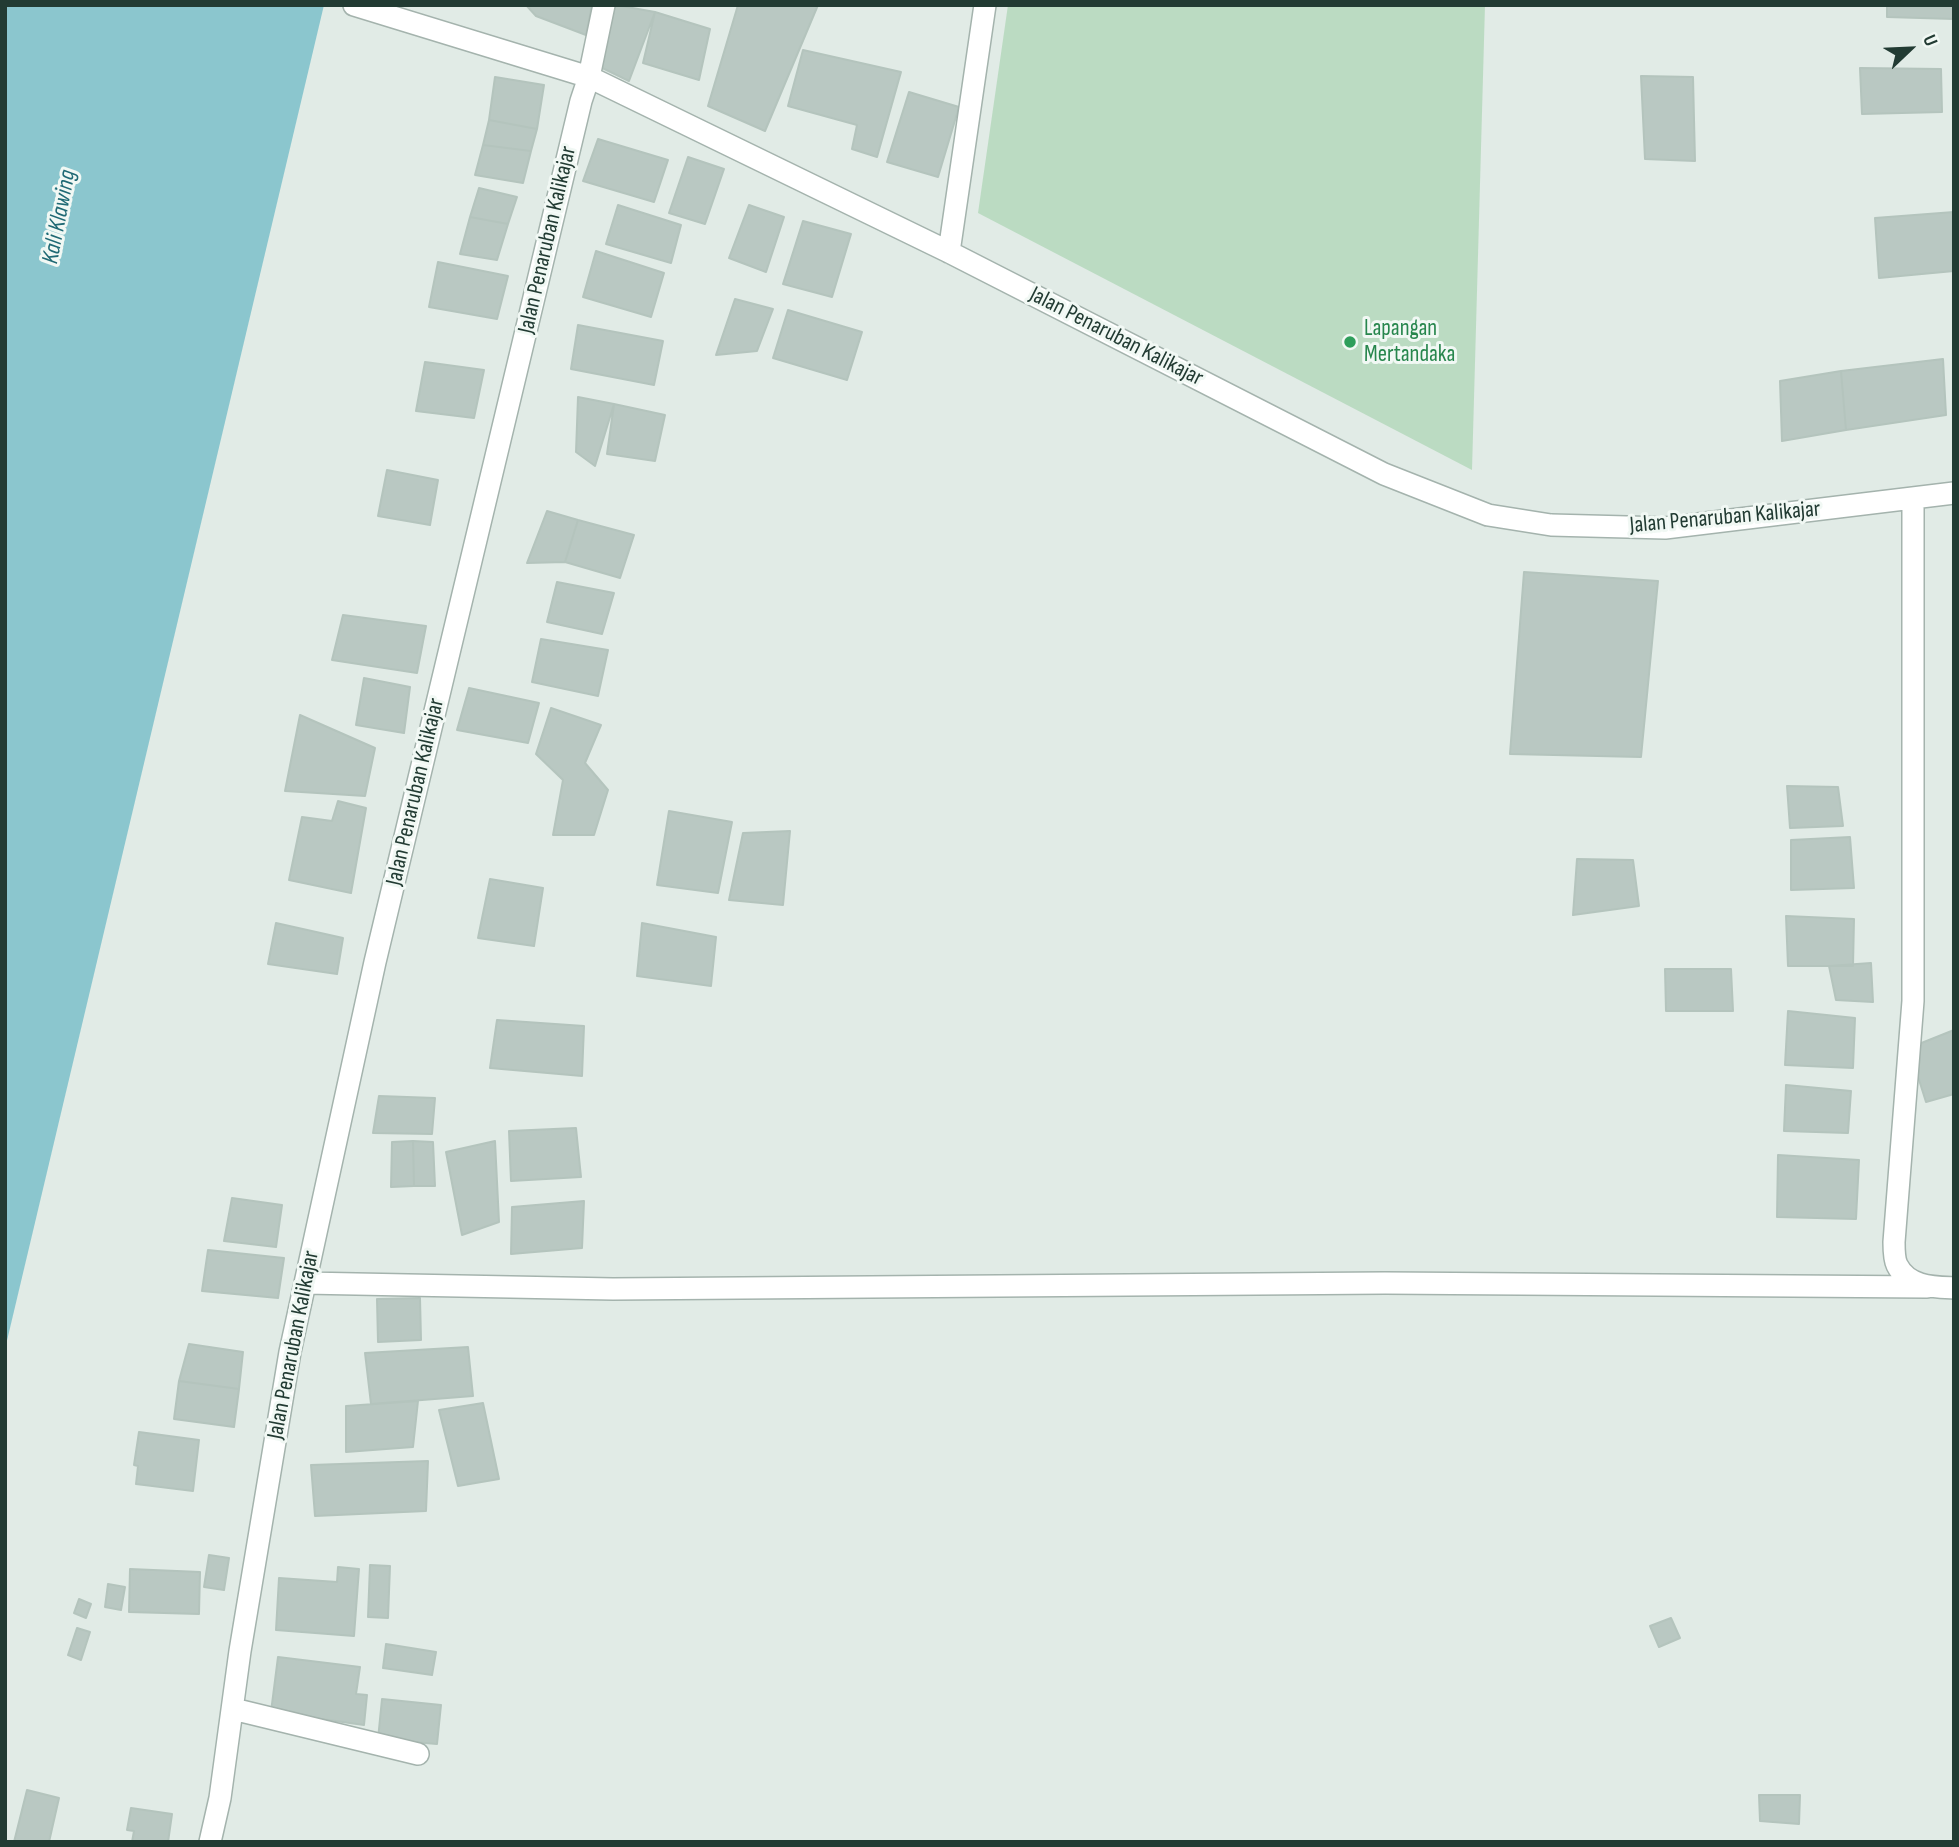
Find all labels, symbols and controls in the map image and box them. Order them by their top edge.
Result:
north arrow [1875,14,1945,84]
text: U [1917,32,1942,50]
street label: Jalan Penaruban Kalikajar [513,144,583,336]
water label: Kali Klawing [37,168,83,266]
street label: Jalan Penaruban Kalikajar [1024,281,1208,393]
place label: Lapangan Mertandaka [1364,315,1455,369]
marker: Lapangan Mertandaka [1342,334,1358,350]
street label: Jalan Penaruban Kalikajar [1628,496,1822,540]
street label: Jalan Penaruban Kalikajar [381,696,451,888]
street label: Jalan Penaruban Kalikajar [262,1248,326,1442]

